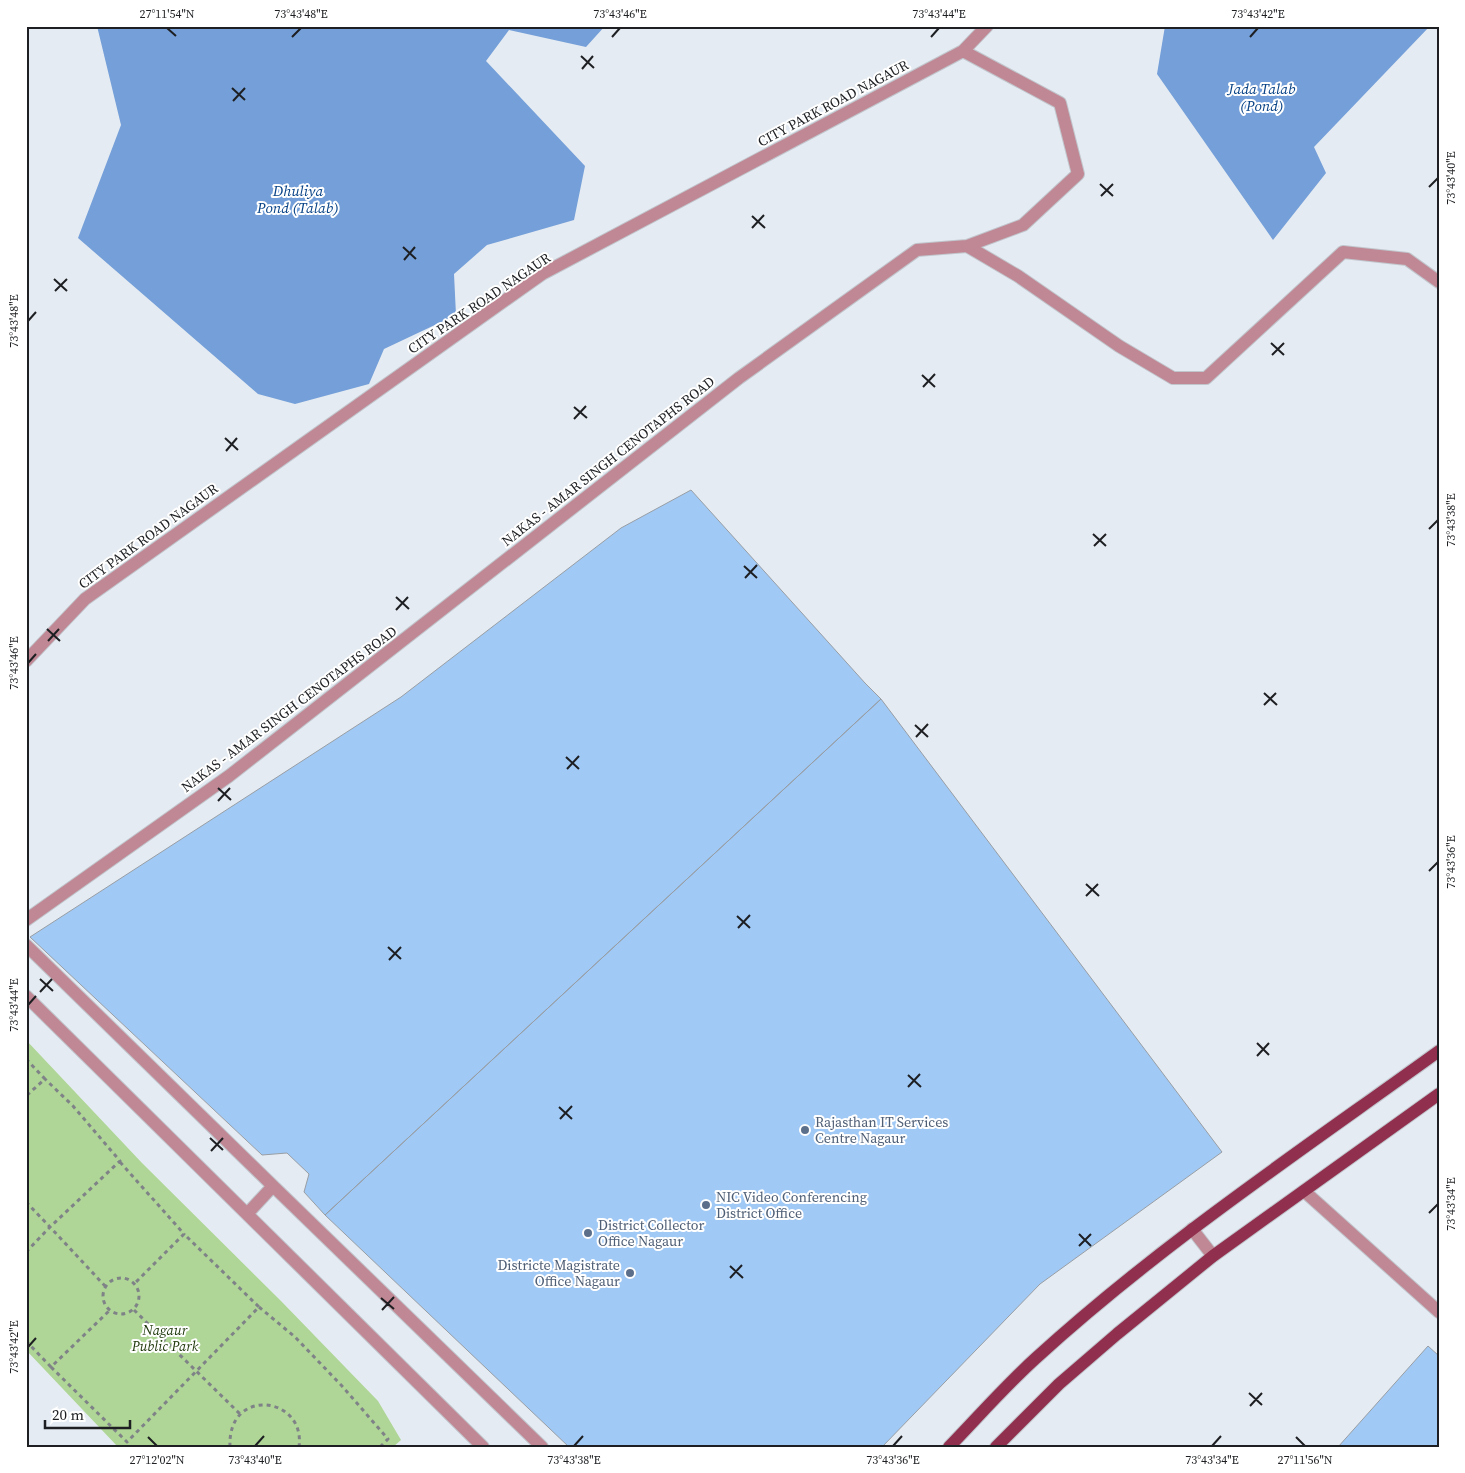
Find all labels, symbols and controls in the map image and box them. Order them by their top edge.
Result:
text: 27°11'54"N [139,6,195,22]
text: 73°43'48"E [274,6,328,22]
text: 73°43'46"E [593,6,647,22]
text: 73°43'44"E [912,6,966,22]
text: 73°43'42"E [1231,6,1285,22]
street label: CITY PARK ROAD NAGAUR [754,55,912,151]
water label: Jada Talab (Pond) [1227,78,1296,116]
text: 73°43'40"E [1443,151,1459,205]
water label: Dhuliya Pond (Talab) [256,180,339,218]
street label: CITY PARK ROAD NAGAUR [404,248,554,358]
text: 73°43'48"E [6,294,22,348]
street label: NAKAS - AMAR SINGH CENOTAPHS ROAD [497,371,719,551]
street label: CITY PARK ROAD NAGAUR [74,478,222,594]
text: 73°43'38"E [1443,493,1459,547]
street label: NAKAS - AMAR SINGH CENOTAPHS ROAD [177,621,401,797]
text: 73°43'46"E [6,636,22,690]
text: 73°43'36"E [1443,835,1459,889]
text: 73°43'44"E [6,978,22,1032]
place label: Rajasthan IT Services Centre Nagaur [815,1112,948,1148]
marker: Rajasthan IT Services Centre Nagaur [799,1124,811,1136]
text: 73°43'34"E [1443,1177,1459,1231]
place label: NIC Video Conferencing District Office [716,1187,867,1223]
marker: NIC Video Conferencing District Office [700,1199,712,1211]
place label: District Collector Office Nagaur [598,1215,704,1251]
marker: District Collector Office Nagaur [582,1227,594,1239]
place label: Districte Magistrate Office Nagaur [497,1255,620,1291]
marker: Districte Magistrate Office Nagaur [624,1267,636,1279]
text: 73°43'42"E [6,1320,22,1374]
park label: Nagaur Public Park [131,1320,199,1356]
scale bar [45,1398,130,1430]
text: 20 m [52,1404,84,1425]
text: 27°12'02"N [129,1452,185,1468]
text: 73°43'40"E [228,1452,282,1468]
text: 73°43'38"E [547,1452,601,1468]
text: 73°43'36"E [866,1452,920,1468]
text: 73°43'34"E [1185,1452,1239,1468]
text: 27°11'56"N [1277,1452,1333,1468]

